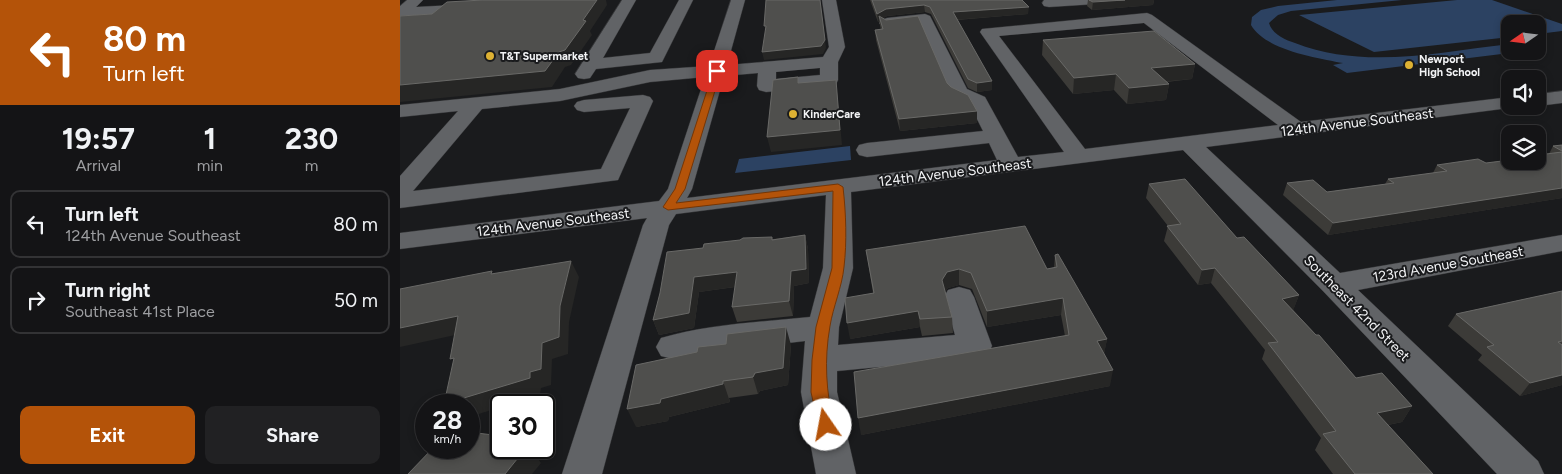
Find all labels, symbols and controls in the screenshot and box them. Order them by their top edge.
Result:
north arrow [1501,15,1546,60]
map controls [1501,15,1546,170]
text: 80 m [103,18,186,60]
icon: left [20,20,85,85]
marker: T&T Supermarket [484,50,496,62]
place label: T&T Supermarket [500,50,589,63]
pin [696,50,738,92]
place label: Newport High School [1419,53,1480,79]
icon: arrive [703,57,731,85]
marker: Newport High School [1403,59,1415,71]
text: Turn left [103,60,185,87]
button: sound [1501,70,1546,115]
street label: 124th Avenue Southeast [1280,105,1434,140]
marker: KinderCare [787,108,799,120]
place label: KinderCare [803,108,860,121]
text: 19:57 [62,120,135,157]
text: 1 [204,120,216,157]
text: 230 [285,120,338,157]
button: layers [1501,125,1546,170]
street label: 124th Avenue Southeast [878,155,1032,190]
text: Arrival [76,156,121,175]
text: min [197,156,223,175]
text: m [305,156,318,175]
text: Turn left [65,203,139,226]
street label: 124th Avenue Southeast [476,205,630,240]
icon: left [22,210,50,238]
text: 80 m [333,213,378,236]
text: 124th Avenue Southeast [65,226,241,245]
street label: 123rd Avenue Southeast [1371,243,1525,286]
street label: Southeast 42nd Street [1300,252,1413,365]
text: Turn right [65,279,151,302]
icon: right [22,286,50,314]
text: 50 m [334,289,378,312]
text: Southeast 41st Place [65,302,215,321]
speed limit sign: 30 [490,394,555,459]
position arrow [799,398,851,450]
text: 28 [433,405,462,435]
button: Exit [20,406,195,464]
button: Share [205,406,380,464]
text: km/h [434,432,461,446]

